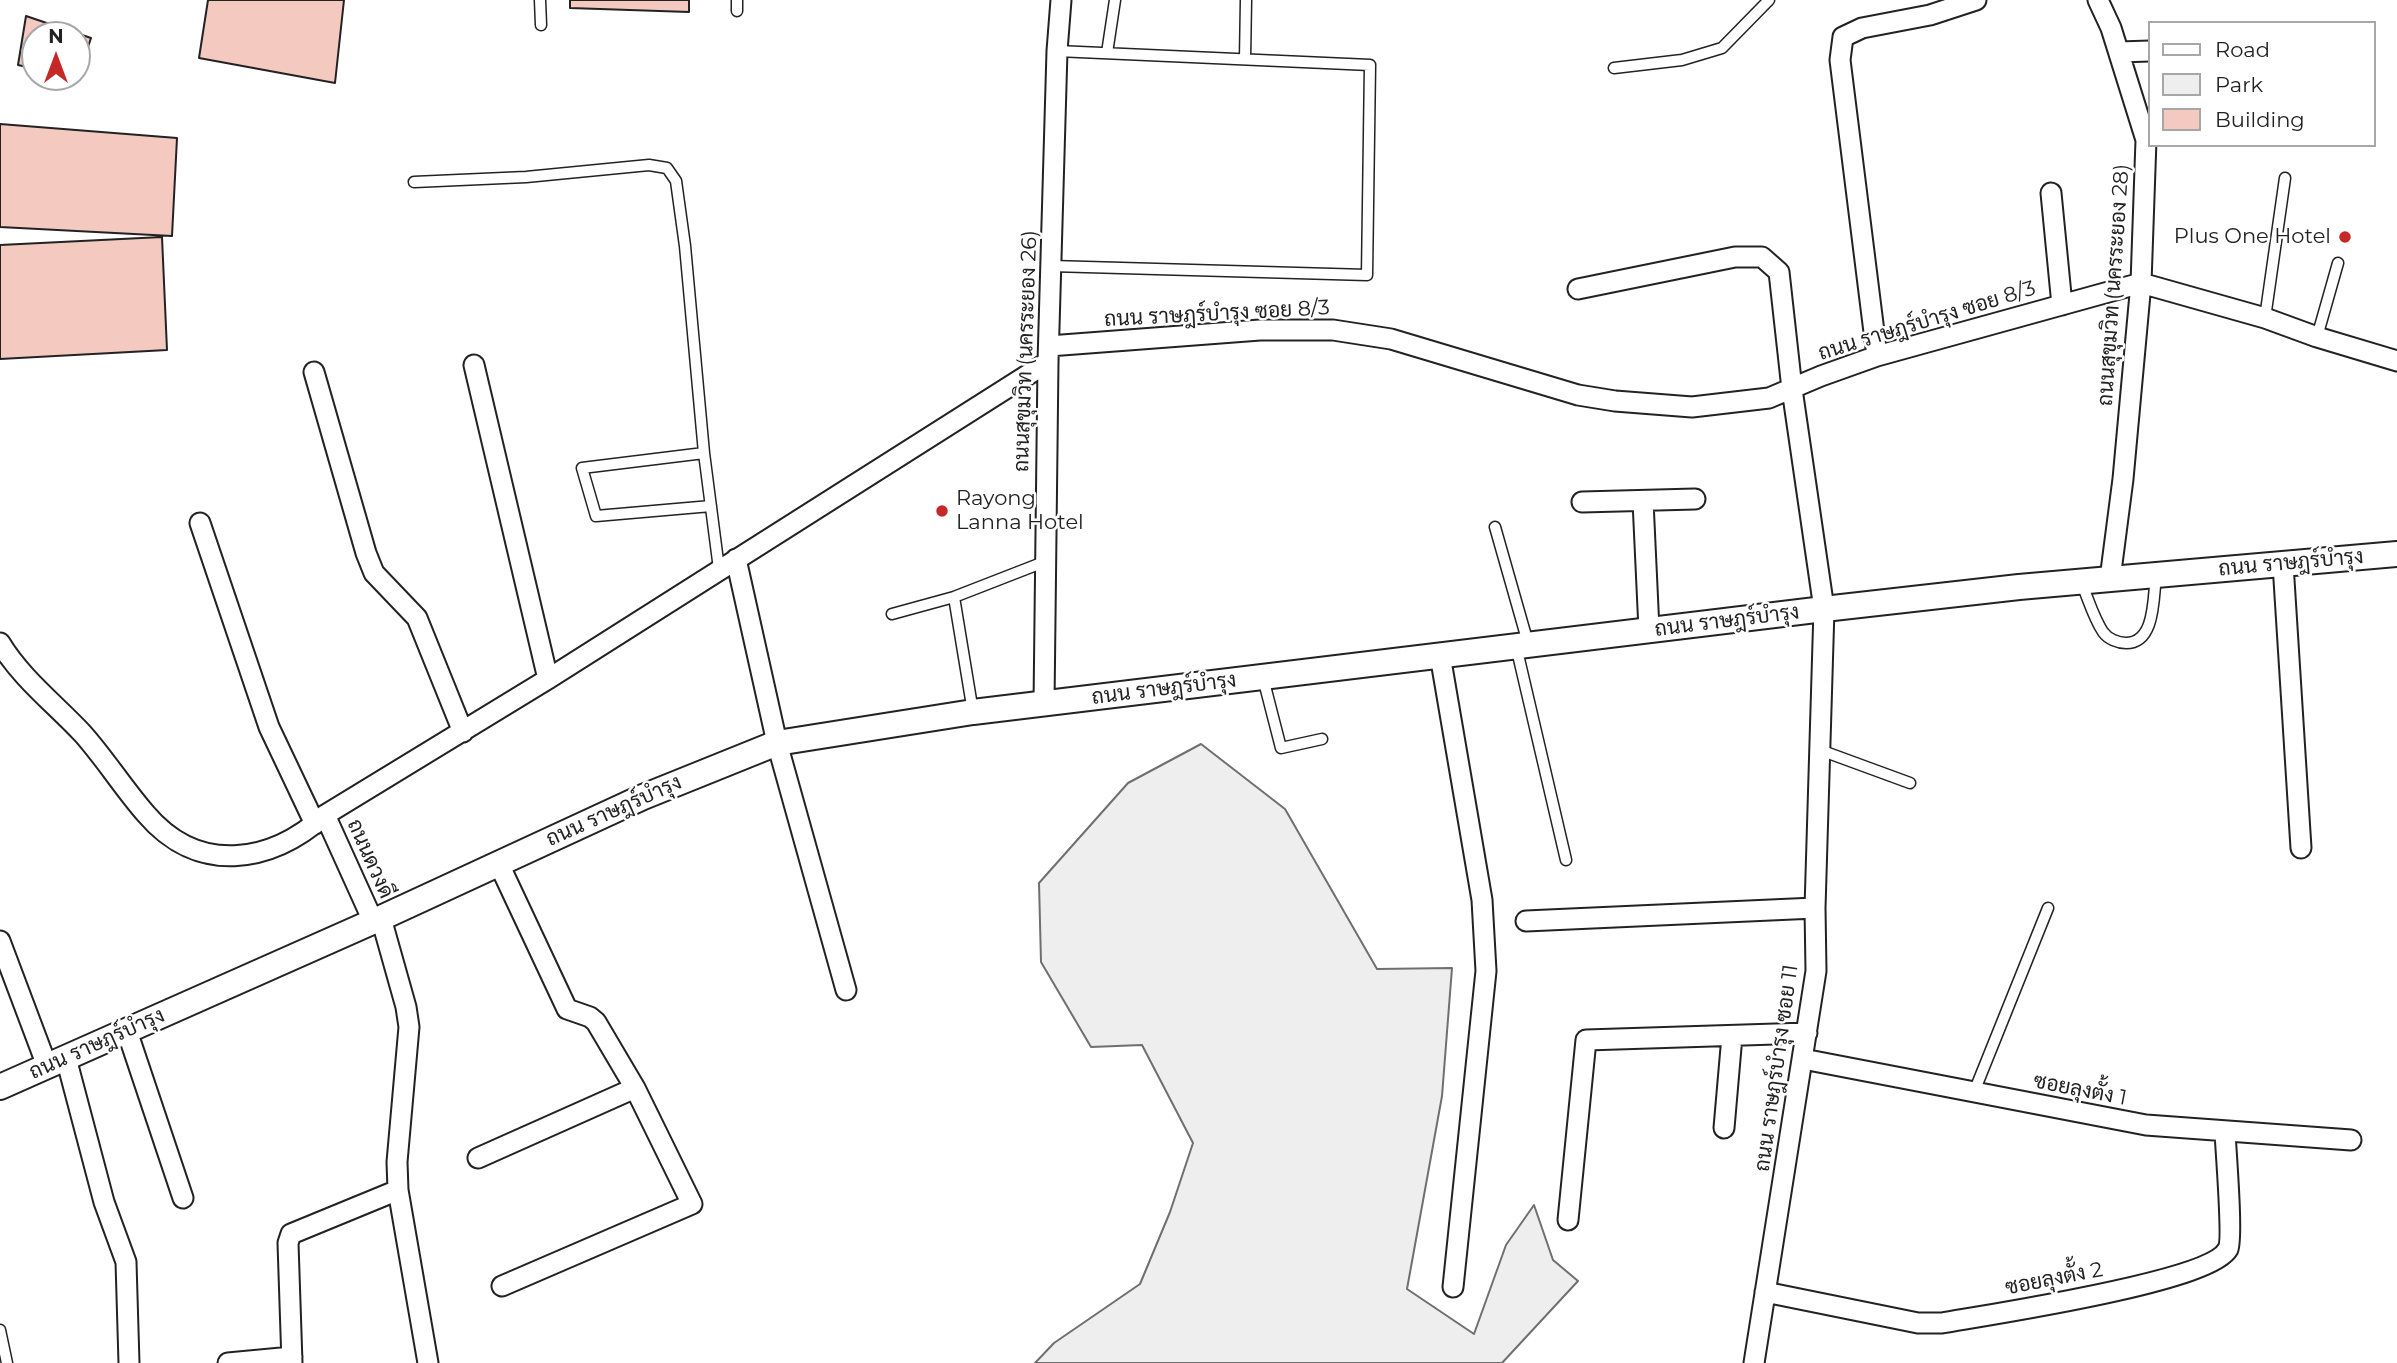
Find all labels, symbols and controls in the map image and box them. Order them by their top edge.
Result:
north arrow [21,21,91,91]
legend [2148,21,2376,147]
text: N [48,25,64,48]
text: Road [2215,37,2270,62]
text: Park [2215,72,2263,97]
text: Building [2215,107,2305,132]
street label: ถนนสุขุมวิท (นครระยอง 28) [2093,163,2135,407]
place label: Plus One Hotel [2174,224,2331,250]
marker: Plus One Hotel [2337,229,2353,245]
street label: ถนนสุขุมวิท (นครระยอง 26) [1009,230,1043,472]
street label: ถนน ราษฎร์บำรุง ซอย 8/3 [1815,276,2039,366]
street label: ถนน ราษฎร์บำรุง ซอย 8/3 [1103,296,1331,332]
place label: Rayong Lanna Hotel [956,486,1084,536]
marker: Rayong Lanna Hotel [934,503,950,519]
street label: ถนน ราษฎร์บำรุง [2217,544,2365,582]
street label: ถนน ราษฎร์บำรุง [1653,600,1801,642]
street label: ถนน ราษฎร์บำรุง [1090,668,1238,710]
street label: ถนน ราษฎร์บำรุง [542,770,686,852]
street label: ถนนดวงดี [341,815,399,903]
street label: ถนน ราษฎร์บำรุง ซอย 11 [1750,963,1804,1173]
street label: ถนน ราษฎร์บำรุง [25,1003,169,1085]
street label: ซอยลุงตั้ง 1 [2031,1069,2129,1111]
street label: ซอยลุงตั้ง 2 [2003,1257,2105,1301]

